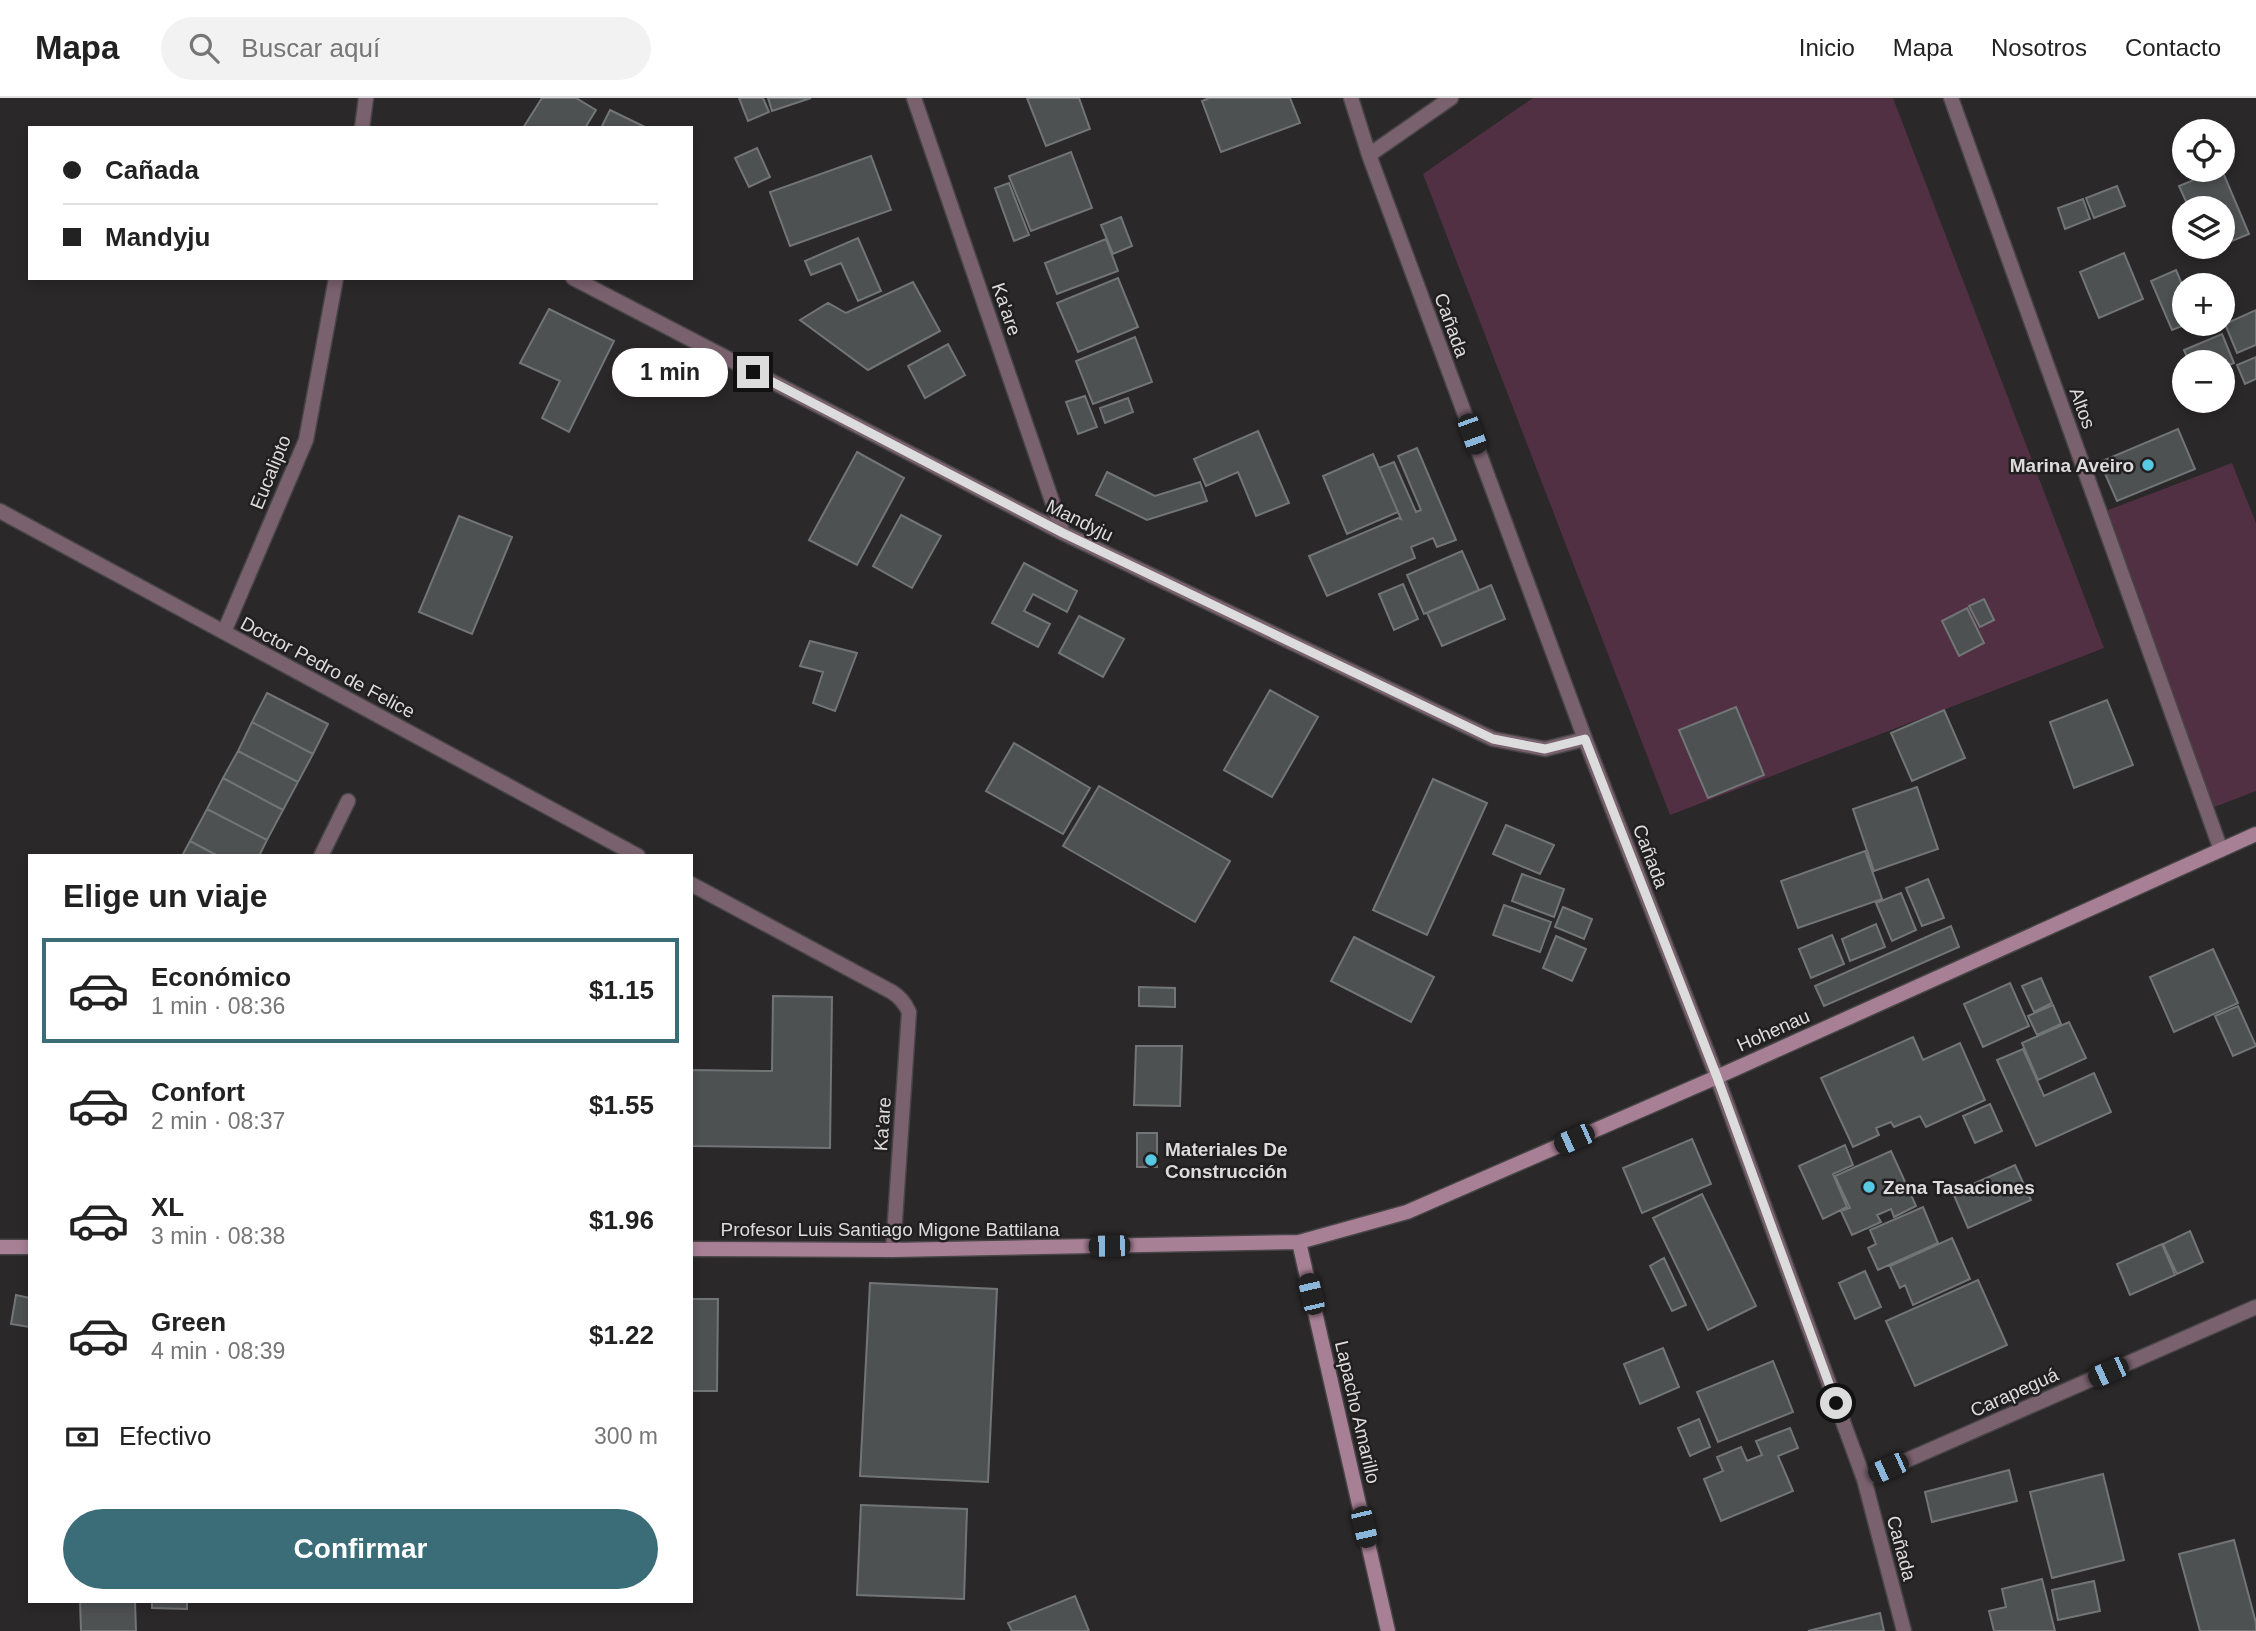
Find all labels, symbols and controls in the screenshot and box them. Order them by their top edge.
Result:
search box [161,17,651,80]
text: Mapa [35,29,119,66]
icon: search [185,29,223,67]
text: Buscar aquí [241,33,380,63]
text: Inicio [1799,34,1855,61]
text: Mapa [1893,34,1953,61]
text: Nosotros [1991,34,2087,61]
text: Contacto [2125,34,2221,61]
map controls [2172,119,2235,413]
button: locate [2172,119,2235,182]
text: Cañada [105,155,199,185]
button: layers [2172,196,2235,259]
text: Mandyju [105,222,210,252]
button: + [2172,273,2235,336]
street label: Ka'are [988,280,1025,338]
street label: Cañada [1430,290,1473,360]
callout: 1 min [613,348,728,396]
button: − [2172,350,2235,413]
route end [737,356,769,388]
text: 1 min [640,359,700,385]
street label: Altos [2065,385,2100,432]
car [1455,411,1490,457]
street label: Eucalipto [246,432,295,512]
place label: Marina Aveiro [2010,455,2134,476]
marker: Marina Aveiro [2140,457,2156,473]
street label: Mandyju [1043,495,1117,546]
street label: Doctor Pedro de Felice [237,613,418,722]
street label: Cañada [1629,821,1672,891]
text: Elige un viaje [63,878,268,914]
icon: car [67,959,130,1022]
text: Económico [151,962,291,992]
text: $1.15 [589,975,654,1005]
text: 1 min · 08:36 [151,993,285,1019]
street label: Hohenau [1734,1005,1813,1056]
icon: car [67,1074,130,1137]
text: Confort [151,1077,245,1107]
text: $1.55 [589,1090,654,1120]
street label: Ka'are [870,1096,895,1152]
text: 2 min · 08:37 [151,1108,285,1134]
car [1551,1121,1598,1157]
place label: Materiales De Construcción [1165,1139,1288,1182]
marker: Materiales De Construcción [1143,1152,1159,1168]
place label: Zena Tasaciones [1883,1177,2035,1198]
marker: Zena Tasaciones [1861,1179,1877,1195]
icon: car [67,1189,130,1252]
text: XL [151,1192,184,1222]
text: $1.96 [589,1205,654,1235]
street label: Profesor Luis Santiago Migone Battilana [720,1219,1060,1240]
text: 3 min · 08:38 [151,1223,285,1249]
car [1088,1235,1131,1257]
car [1297,1271,1326,1317]
icon: car [67,1304,130,1367]
text: Green [151,1307,226,1337]
text: $1.22 [589,1320,654,1350]
text: 4 min · 08:39 [151,1338,285,1364]
street label: Lapacho Amarillo [1331,1339,1384,1485]
car [2085,1354,2132,1390]
street label: Carapeguá [1967,1364,2062,1421]
route start [1820,1387,1852,1419]
icon: cash [63,1418,101,1456]
text: Efectivo [119,1421,212,1451]
text: 300 m [594,1423,658,1449]
car [1865,1450,1912,1486]
car [1350,1504,1379,1550]
button: Confirmar [63,1509,658,1589]
street label: Cañada [1883,1513,1920,1583]

